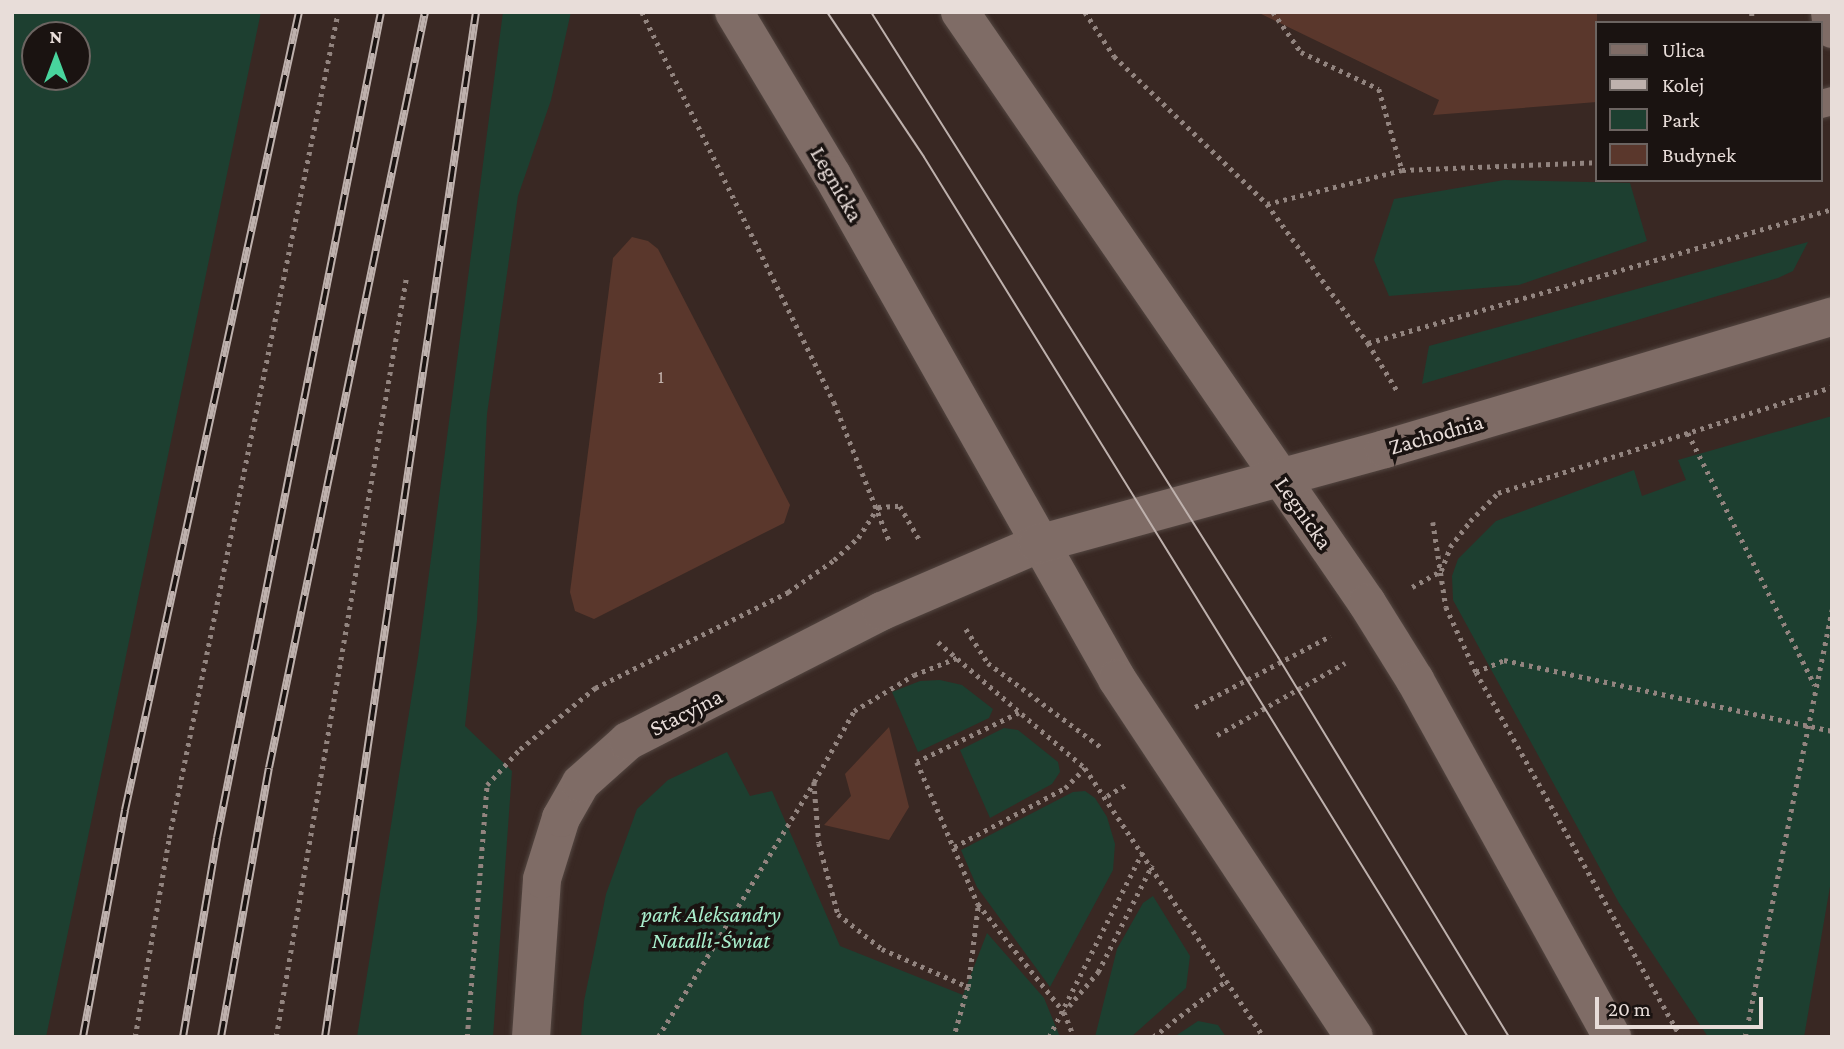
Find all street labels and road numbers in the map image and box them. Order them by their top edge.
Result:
street label: Legnicka [805,142,869,226]
street label: Zachodnia [1386,407,1486,461]
street label: Legnicka [1269,471,1339,555]
street label: Stacyjna [645,682,727,742]

